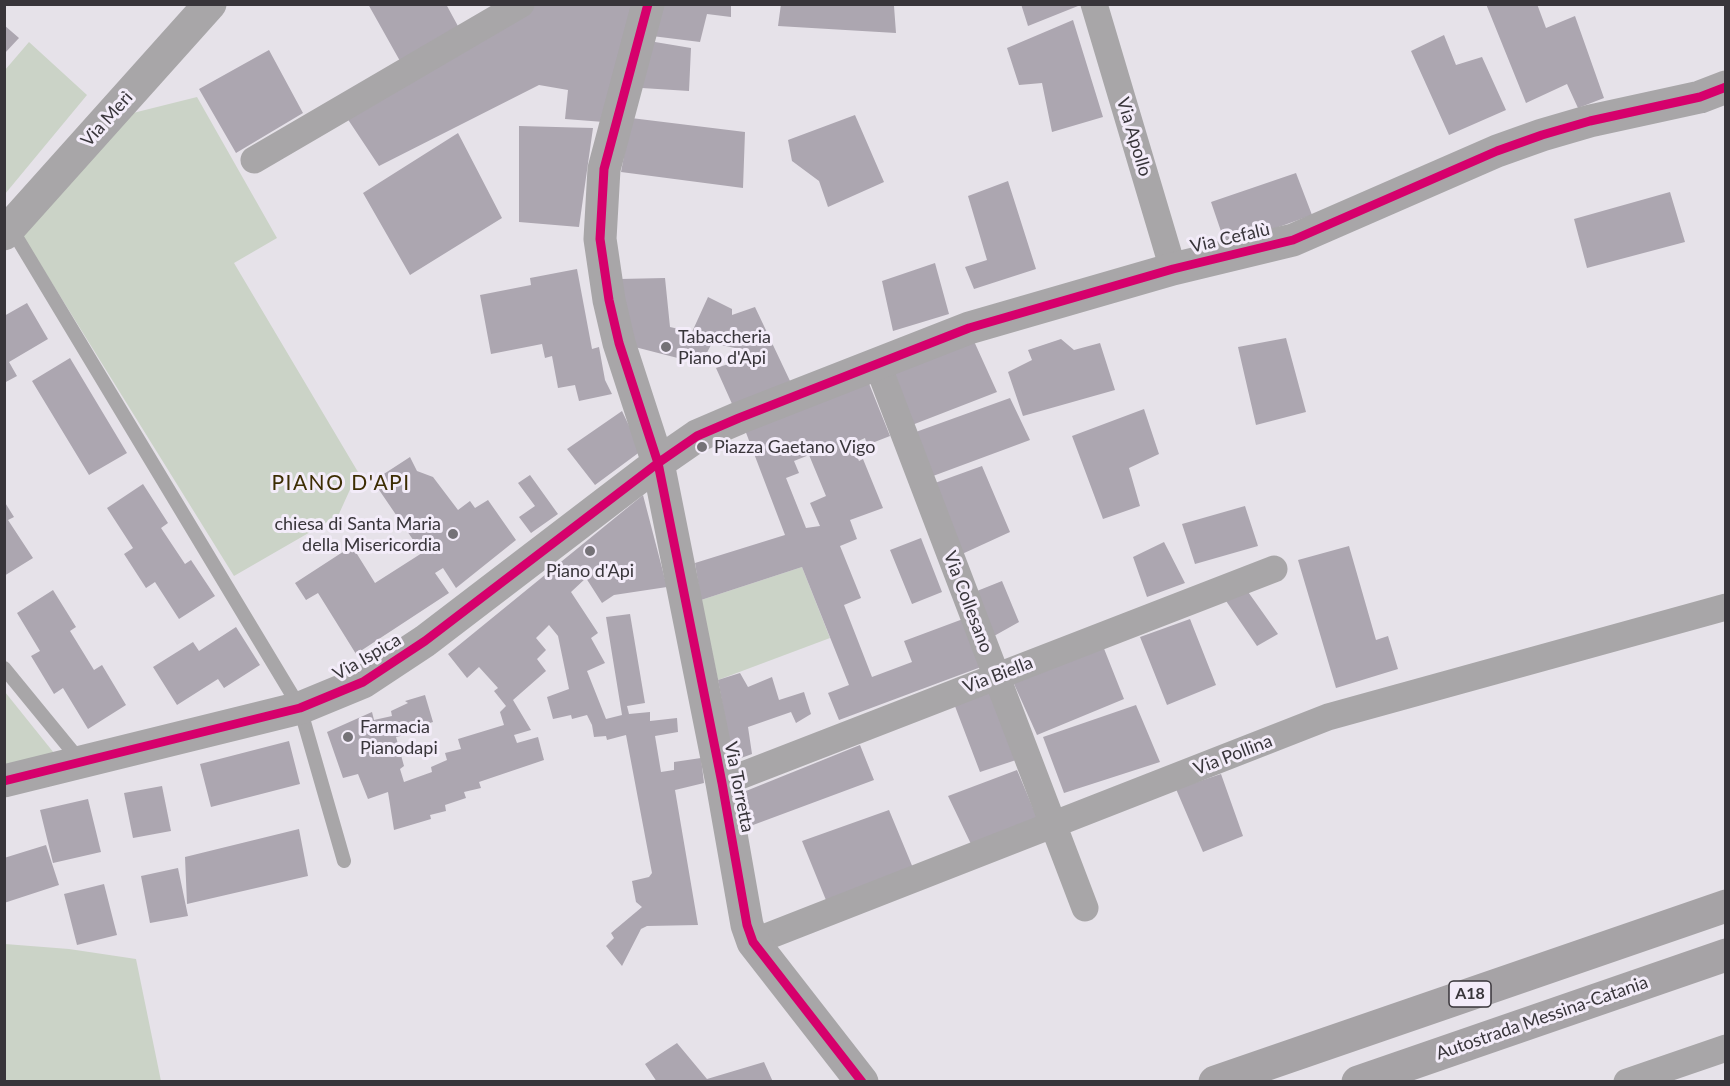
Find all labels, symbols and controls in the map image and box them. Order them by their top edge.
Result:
street label: Via Merì [77,87,137,151]
street label: Via Apollo [1112,95,1156,179]
street label: Via Cefalù [1188,218,1272,258]
place label: Tabaccheria Piano d'Api [678,326,771,368]
marker: Tabaccheria Piano d'Api [659,340,673,354]
place label: Piazza Gaetano Vigo [714,436,876,458]
marker: Piazza Gaetano Vigo [695,440,709,454]
district label: PIANO D'API [271,470,411,496]
place label: chiesa di Santa Maria della Misericordia [274,513,441,556]
marker: chiesa di Santa Maria della Misericordia [446,527,460,541]
marker: Piano d'Api [583,544,597,558]
street label: Via Collesano [939,548,997,656]
place label: Piano d'Api [546,560,634,582]
street label: Via Ispica [329,629,405,685]
street label: Via Biella [960,652,1036,698]
place label: Farmacia Pianodapi [360,716,438,758]
marker: Farmacia Pianodapi [341,730,355,744]
street label: Via Pollina [1191,730,1275,780]
street label: Via Torretta [720,740,758,834]
street label: Autostrada Messina-Catania [1433,971,1651,1065]
road number: A18 [1449,981,1491,1007]

